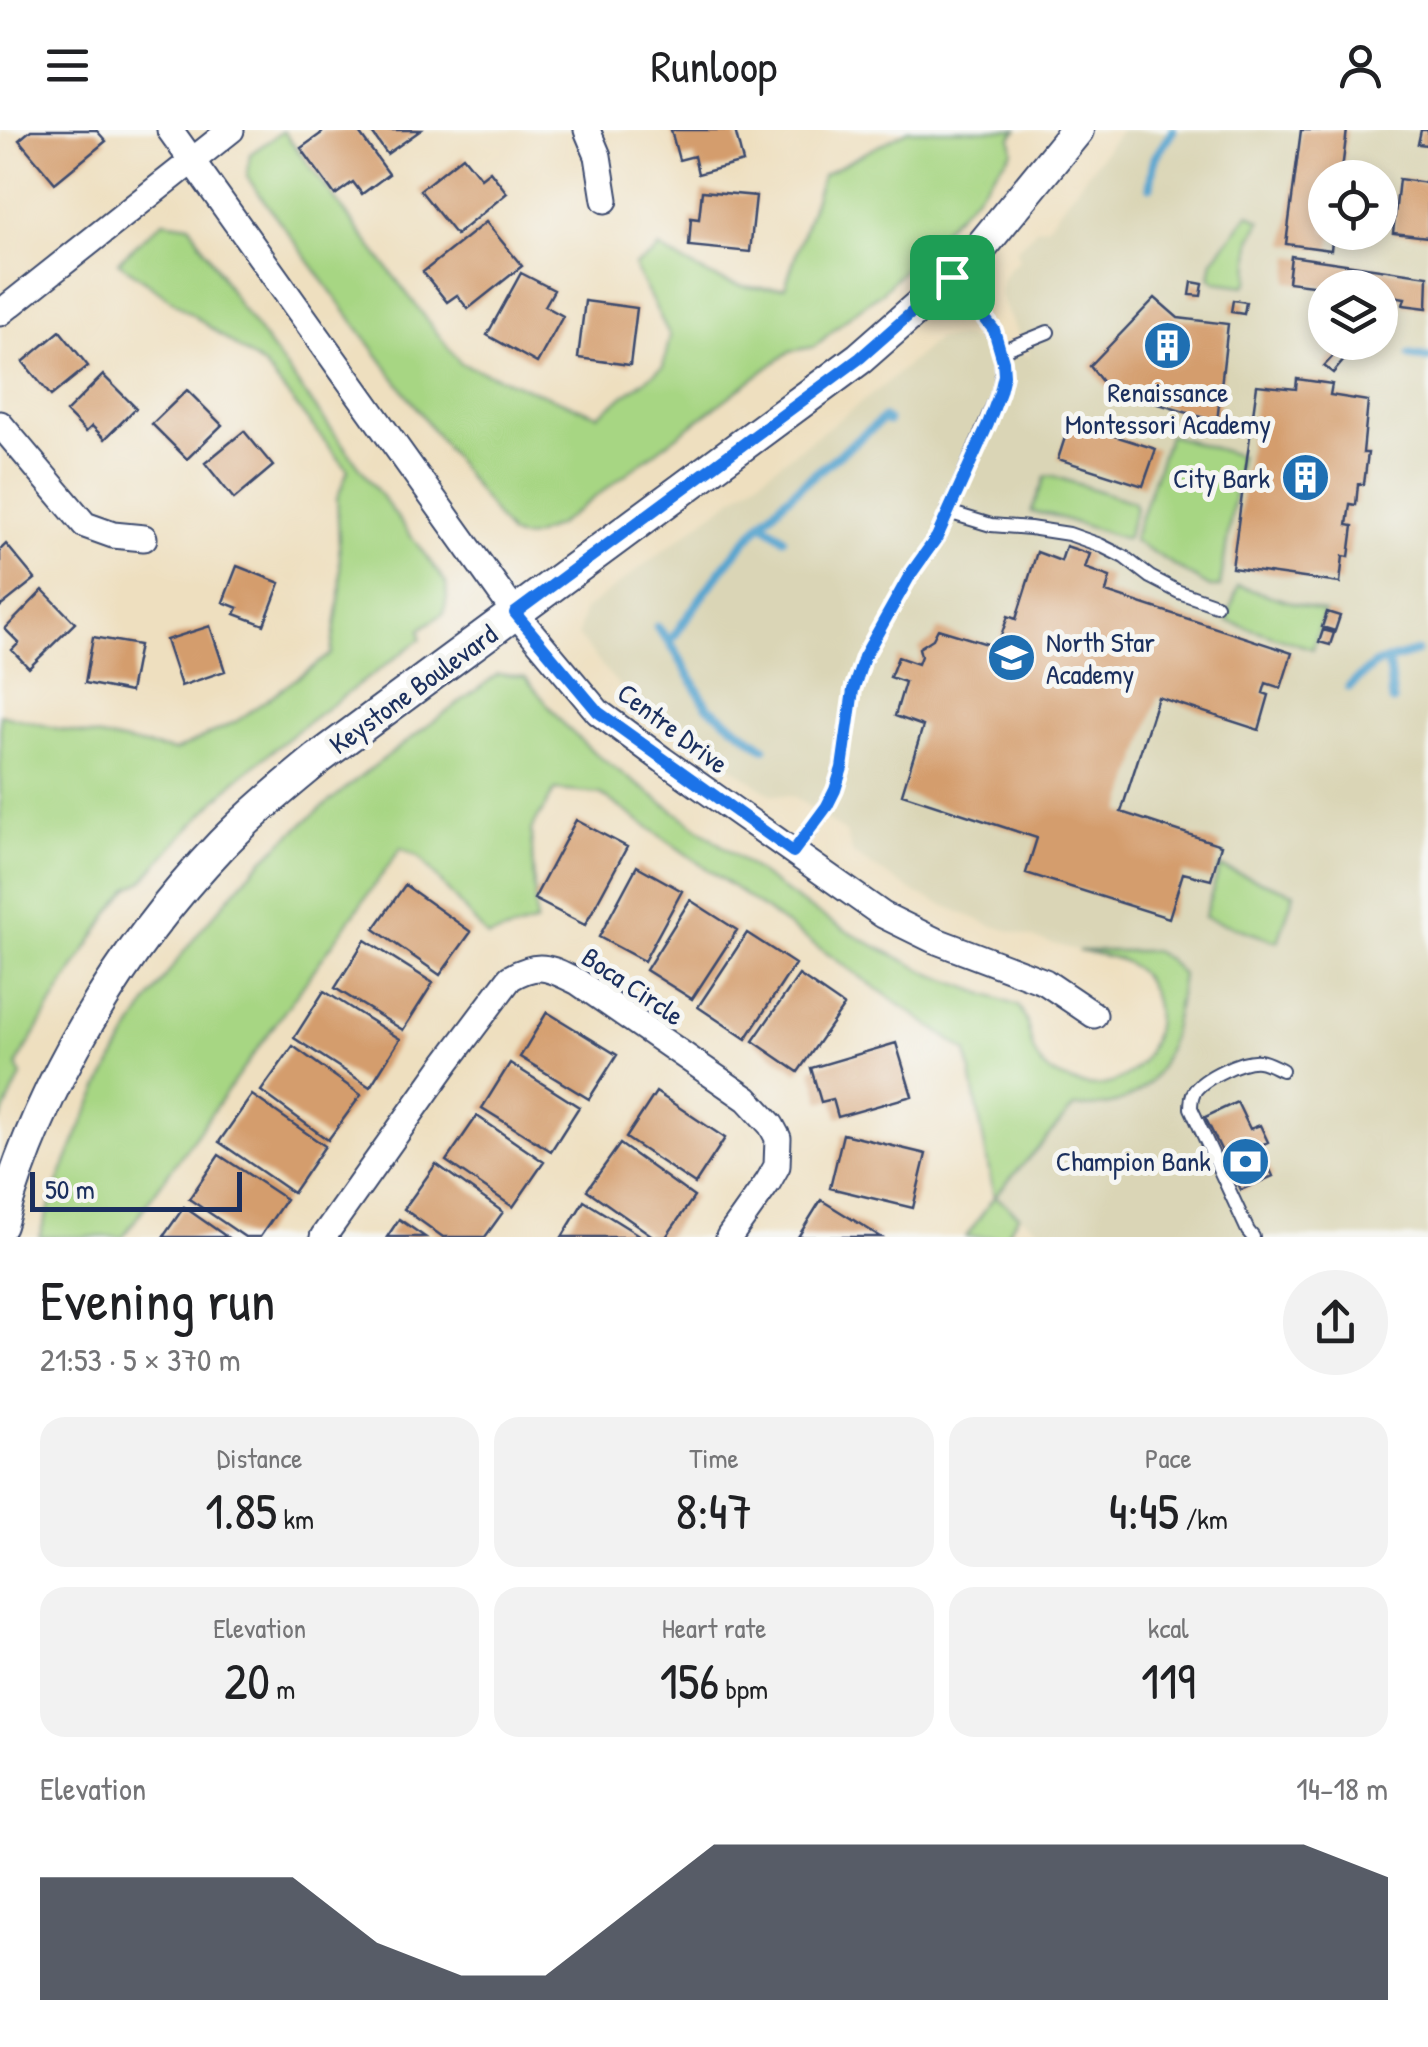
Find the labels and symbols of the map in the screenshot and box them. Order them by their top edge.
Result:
pin [910,235,995,320]
building icon: Renaissance Montessori Academy [1142,319,1194,371]
place label: Renaissance Montessori Academy [1065,373,1271,443]
building icon: City Bark [1279,452,1331,504]
place label: City Bark [1173,459,1270,497]
street label: Keystone Boulevard [321,615,505,763]
place label: North Star Academy [1046,623,1155,693]
school or university icon: North Star Academy [985,632,1037,684]
street label: Centre Drive [610,674,736,782]
street label: Boca Circle [574,938,692,1034]
bank icon: Champion Bank [1220,1135,1272,1187]
place label: Champion Bank [1056,1142,1211,1180]
scale bar [30,1167,242,1212]

